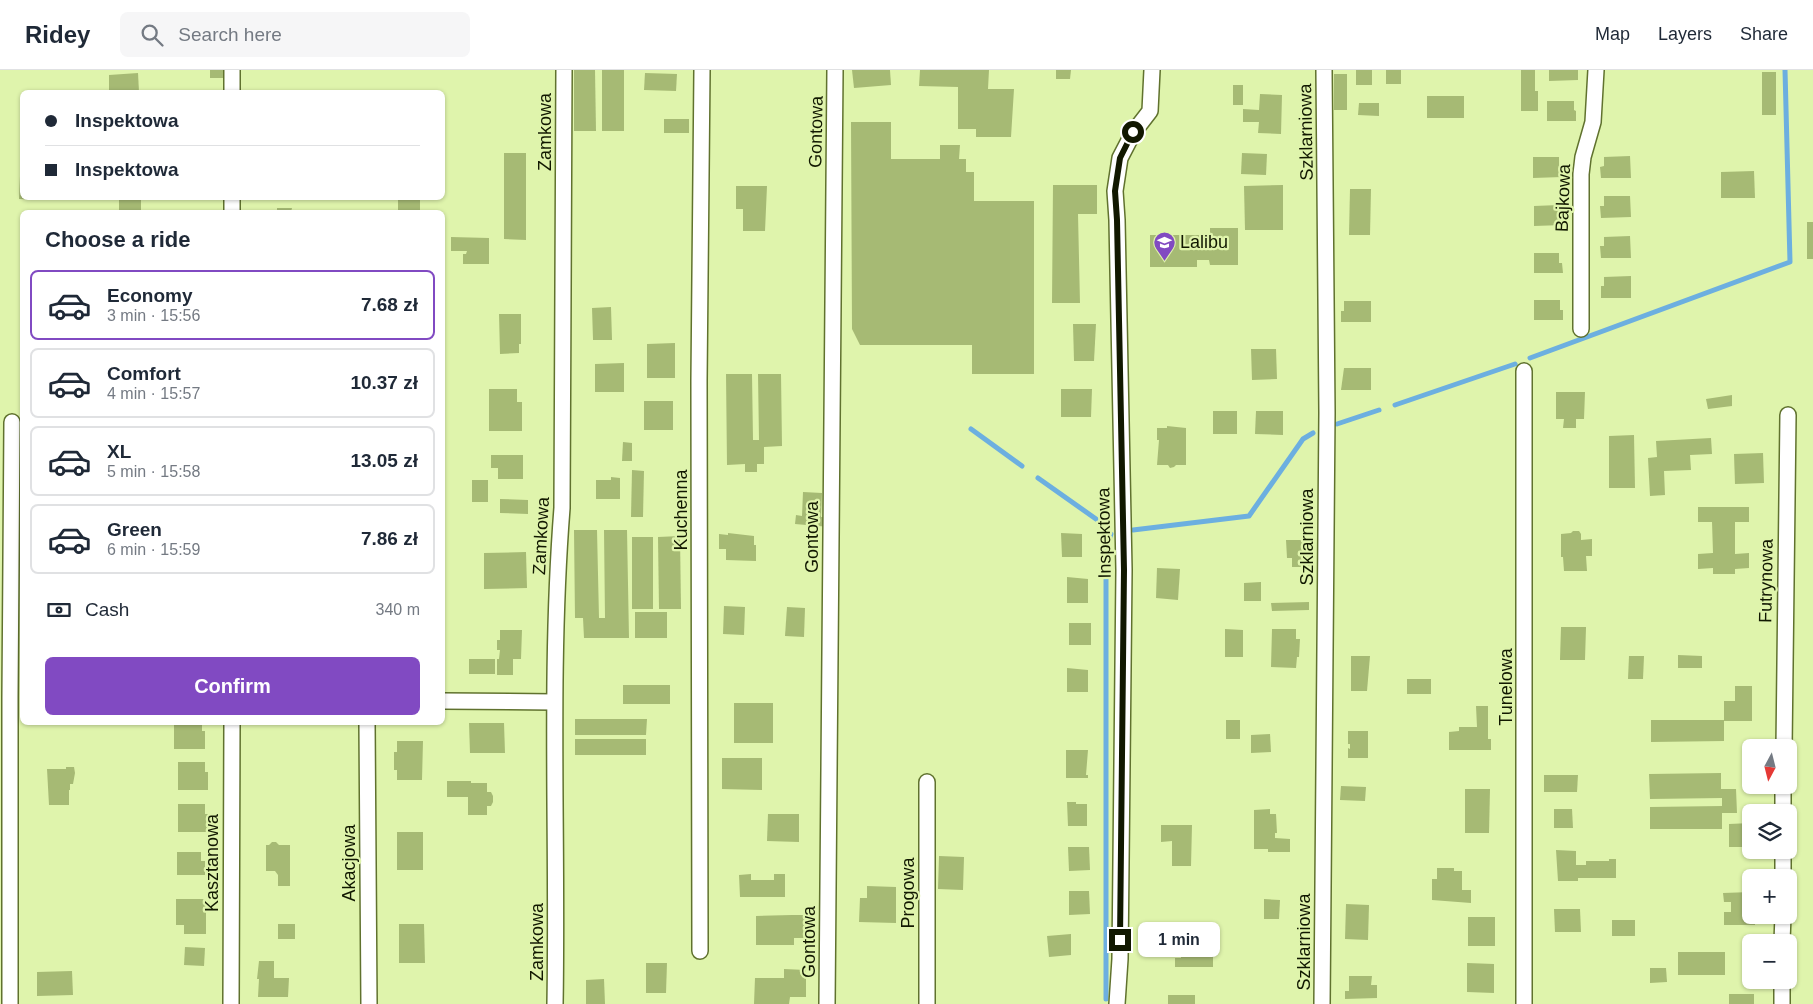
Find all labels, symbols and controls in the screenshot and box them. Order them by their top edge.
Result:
search box [120,12,470,57]
text: Ridey [25,21,90,48]
icon: search [138,21,166,49]
text: Search here [178,24,282,45]
text: Map [1595,24,1630,44]
text: Layers [1658,24,1712,44]
text: Share [1740,24,1788,44]
street label: Szklarniowa [1295,82,1317,181]
street label: Zamkowa [535,92,555,171]
street label: Gontowa [805,95,827,168]
text: Inspektowa [75,110,178,131]
route start [1122,121,1144,143]
text: Inspektowa [75,159,178,180]
street label: Bajkowa [1552,163,1574,232]
text: Choose a ride [45,227,190,252]
school or university icon: Lalibu [1152,230,1176,261]
place label: Lalibu [1180,232,1228,252]
icon: car [47,283,92,328]
text: Economy [107,285,193,306]
text: 7.68 zł [361,294,418,315]
text: 3 min · 15:56 [107,307,200,324]
icon: car [47,361,92,406]
text: Comfort [107,363,181,384]
text: 10.37 zł [350,372,418,393]
text: 4 min · 15:57 [107,385,200,402]
icon: car [47,439,92,484]
text: XL [107,441,131,462]
text: 13.05 zł [350,450,418,471]
text: 5 min · 15:58 [107,463,200,480]
street label: Kuchenna [671,468,691,551]
street label: Inspektowa [1093,486,1115,579]
street label: Szklarniowa [1297,487,1317,586]
street label: Zamkowa [529,496,553,575]
street label: Gontowa [802,500,822,573]
icon: car [47,517,92,562]
text: Green [107,519,162,540]
text: 7.86 zł [361,528,418,549]
street label: Futrynowa [1755,538,1777,623]
text: 6 min · 15:59 [107,541,200,558]
icon: cash [45,596,73,624]
text: Cash [85,599,129,620]
text: 340 m [376,601,420,618]
street label: Tunelowa [1496,647,1516,726]
button: Confirm [45,657,420,715]
north arrow [1742,739,1798,794]
map controls [1742,739,1797,989]
button: layers [1742,804,1797,859]
street label: Kasztanowa [202,813,222,912]
street label: Akacjowa [339,823,359,902]
street label: Progowa [898,856,918,929]
button: + [1742,869,1797,924]
street label: Szklarniowa [1294,892,1314,991]
street label: Zamkowa [527,902,547,981]
street label: Gontowa [799,905,819,978]
callout: 1 min [1138,922,1220,958]
route end [1109,929,1131,951]
text: 1 min [1158,931,1200,948]
button: − [1742,934,1797,989]

